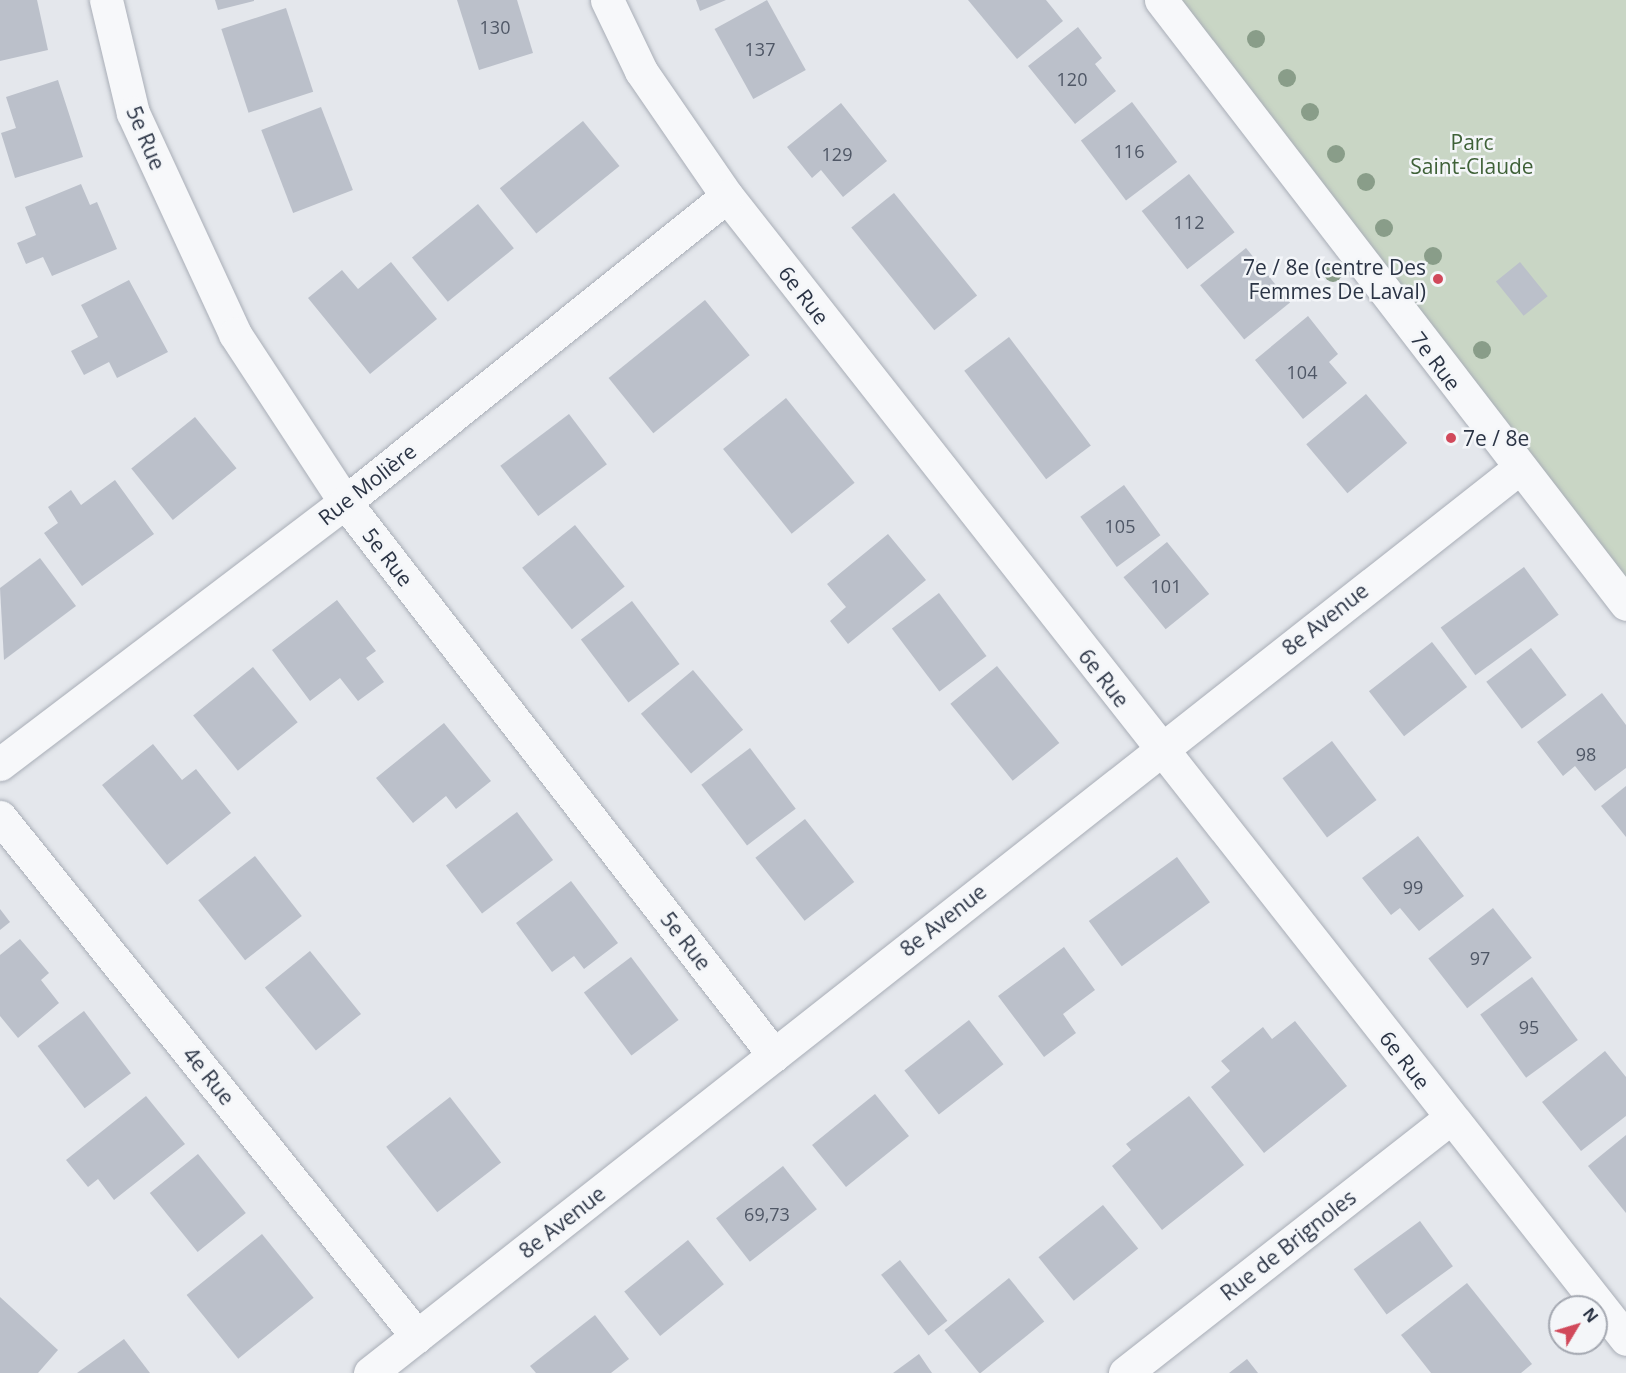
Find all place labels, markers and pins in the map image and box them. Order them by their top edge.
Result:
place label: 7e / 8e (centre Des Femmes De Laval) [1243,254,1426,304]
marker: 7e / 8e (centre Des Femmes De Laval) [1431,272,1445,286]
place label: 7e / 8e [1463,425,1529,451]
marker: 7e / 8e [1444,431,1458,445]

